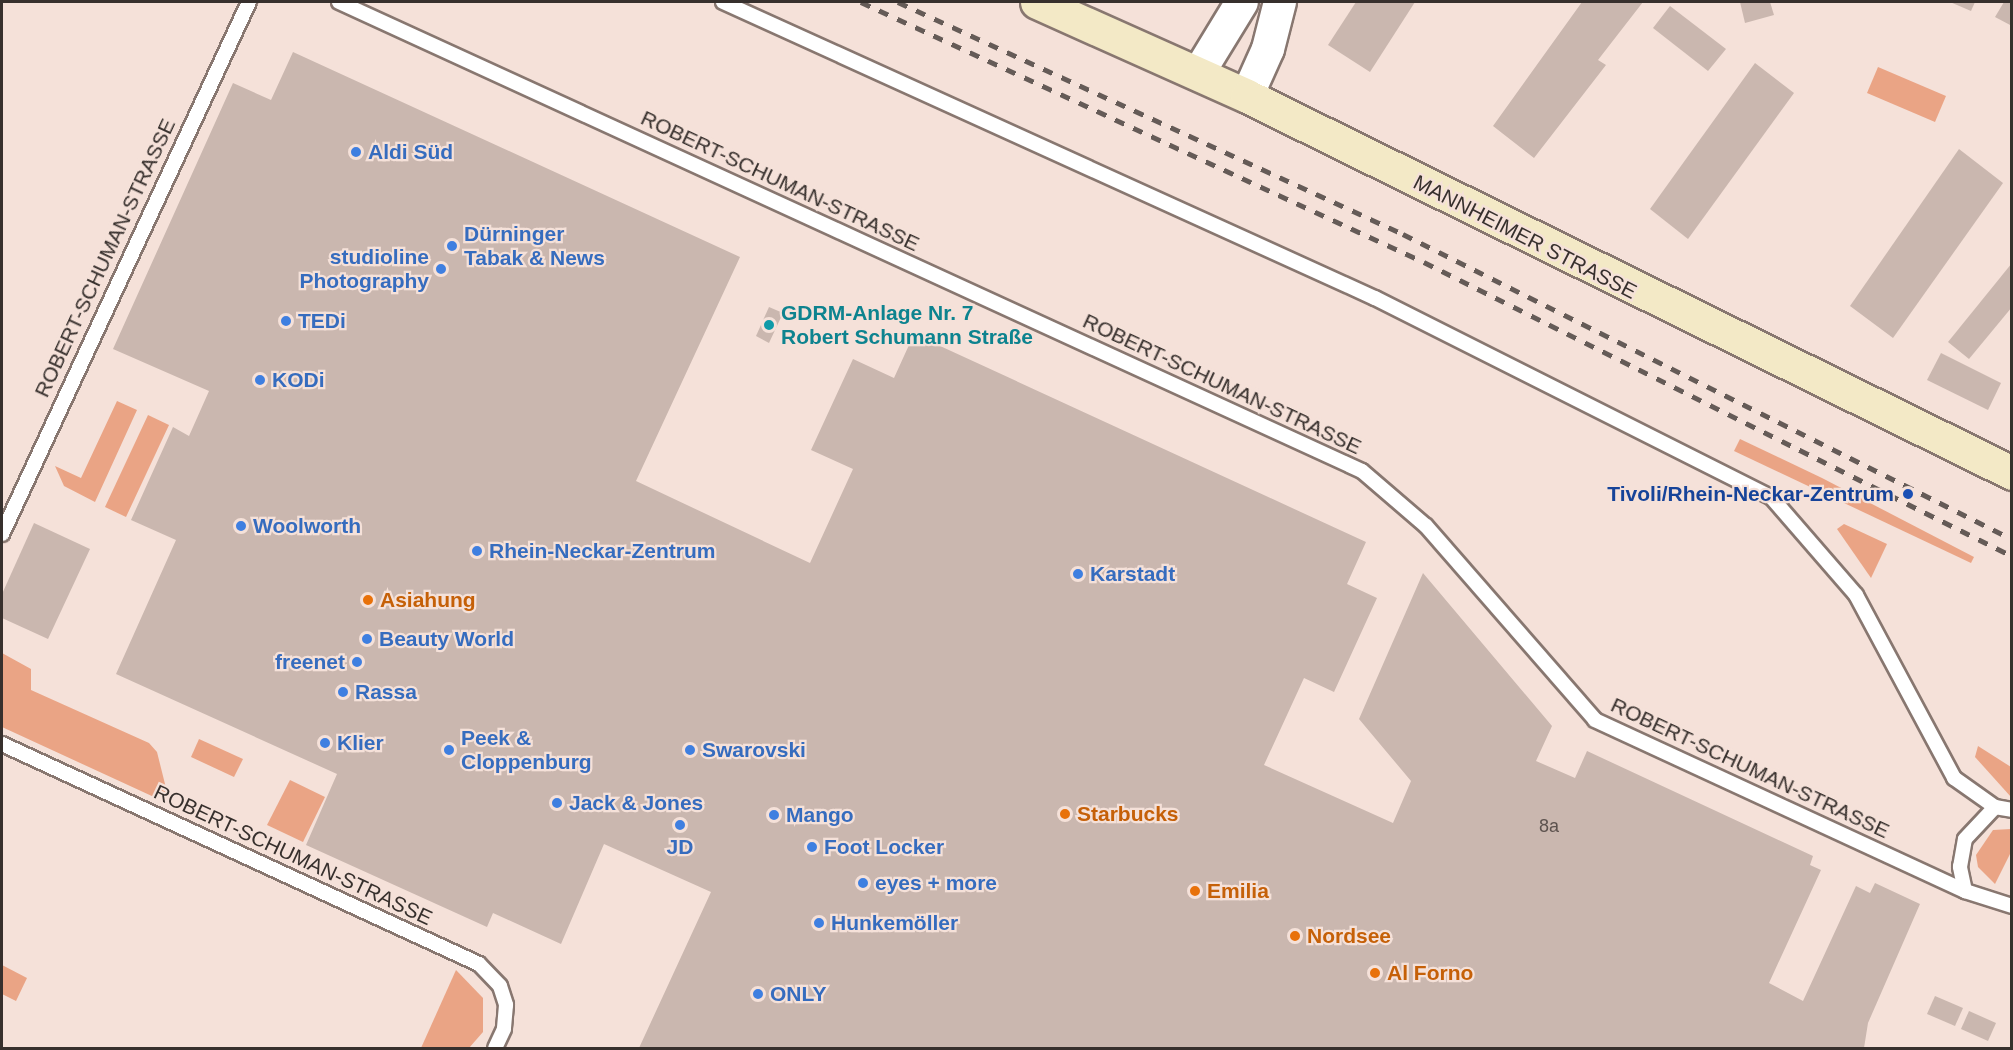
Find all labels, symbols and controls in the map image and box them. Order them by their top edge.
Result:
street label: ROBERT-SCHUMAN-STRASSE [637,105,923,257]
street label: ROBERT-SCHUMAN-STRASSE [29,115,181,401]
place label: Aldi Süd [368,139,453,165]
marker: Aldi Süd [349,145,363,159]
street label: MANNHEIMER STRASSE [1409,170,1641,304]
place label: Dürninger Tabak & News [464,221,605,271]
marker: Dürninger Tabak & News [445,239,459,253]
place label: studioline Photography [300,244,429,294]
marker: studioline Photography [434,262,448,276]
place label: GDRM-Anlage Nr. 7 Robert Schumann Straße [781,300,1033,350]
place label: TEDi [298,308,346,334]
street label: ROBERT-SCHUMAN-STRASSE [1079,308,1365,460]
marker: TEDi [279,314,293,328]
marker: GDRM-Anlage Nr. 7 Robert Schumann Straße [762,318,776,332]
place label: KODi [272,367,324,393]
marker: KODi [253,373,267,387]
place label: Tivoli/Rhein-Neckar-Zentrum [1607,481,1894,507]
marker: Tivoli/Rhein-Neckar-Zentrum [1899,485,1917,503]
place label: Woolworth [253,513,361,539]
marker: Woolworth [234,519,248,533]
place label: Rhein-Neckar-Zentrum [489,538,715,564]
marker: Rhein-Neckar-Zentrum [470,544,484,558]
place label: Karstadt [1090,561,1175,587]
marker: Karstadt [1071,567,1085,581]
place label: Asiahung [380,587,476,613]
marker: Asiahung [361,593,375,607]
place label: Beauty World [379,626,514,652]
marker: Beauty World [360,632,374,646]
place label: freenet [275,649,345,675]
marker: freenet [350,655,364,669]
place label: Rassa [355,679,417,705]
marker: Rassa [336,685,350,699]
street label: ROBERT-SCHUMAN-STRASSE [1607,692,1893,844]
place label: Peek & Cloppenburg [461,725,592,775]
place label: Klier [337,730,384,756]
marker: Klier [318,736,332,750]
place label: Swarovski [702,737,806,763]
marker: Peek & Cloppenburg [442,743,456,757]
marker: Swarovski [683,743,697,757]
street label: ROBERT-SCHUMAN-STRASSE [150,779,436,931]
place label: Jack & Jones [569,790,703,816]
marker: Jack & Jones [550,796,564,810]
place label: Starbucks [1077,801,1179,827]
place label: Mango [786,802,854,828]
marker: Starbucks [1058,807,1072,821]
marker: Mango [767,808,781,822]
house number: 8a [1539,815,1559,837]
marker: JD [673,818,687,832]
place label: JD [667,834,693,860]
place label: Foot Locker [824,834,944,860]
marker: Foot Locker [805,840,819,854]
place label: eyes + more [875,870,997,896]
marker: eyes + more [856,876,870,890]
place label: Emilia [1207,878,1269,904]
marker: Emilia [1188,884,1202,898]
place label: Hunkemöller [831,910,958,936]
marker: Hunkemöller [812,916,826,930]
place label: Nordsee [1307,923,1391,949]
marker: Nordsee [1288,929,1302,943]
place label: Al Forno [1387,960,1473,986]
marker: Al Forno [1368,966,1382,980]
place label: ONLY [770,981,826,1007]
marker: ONLY [751,987,765,1001]

